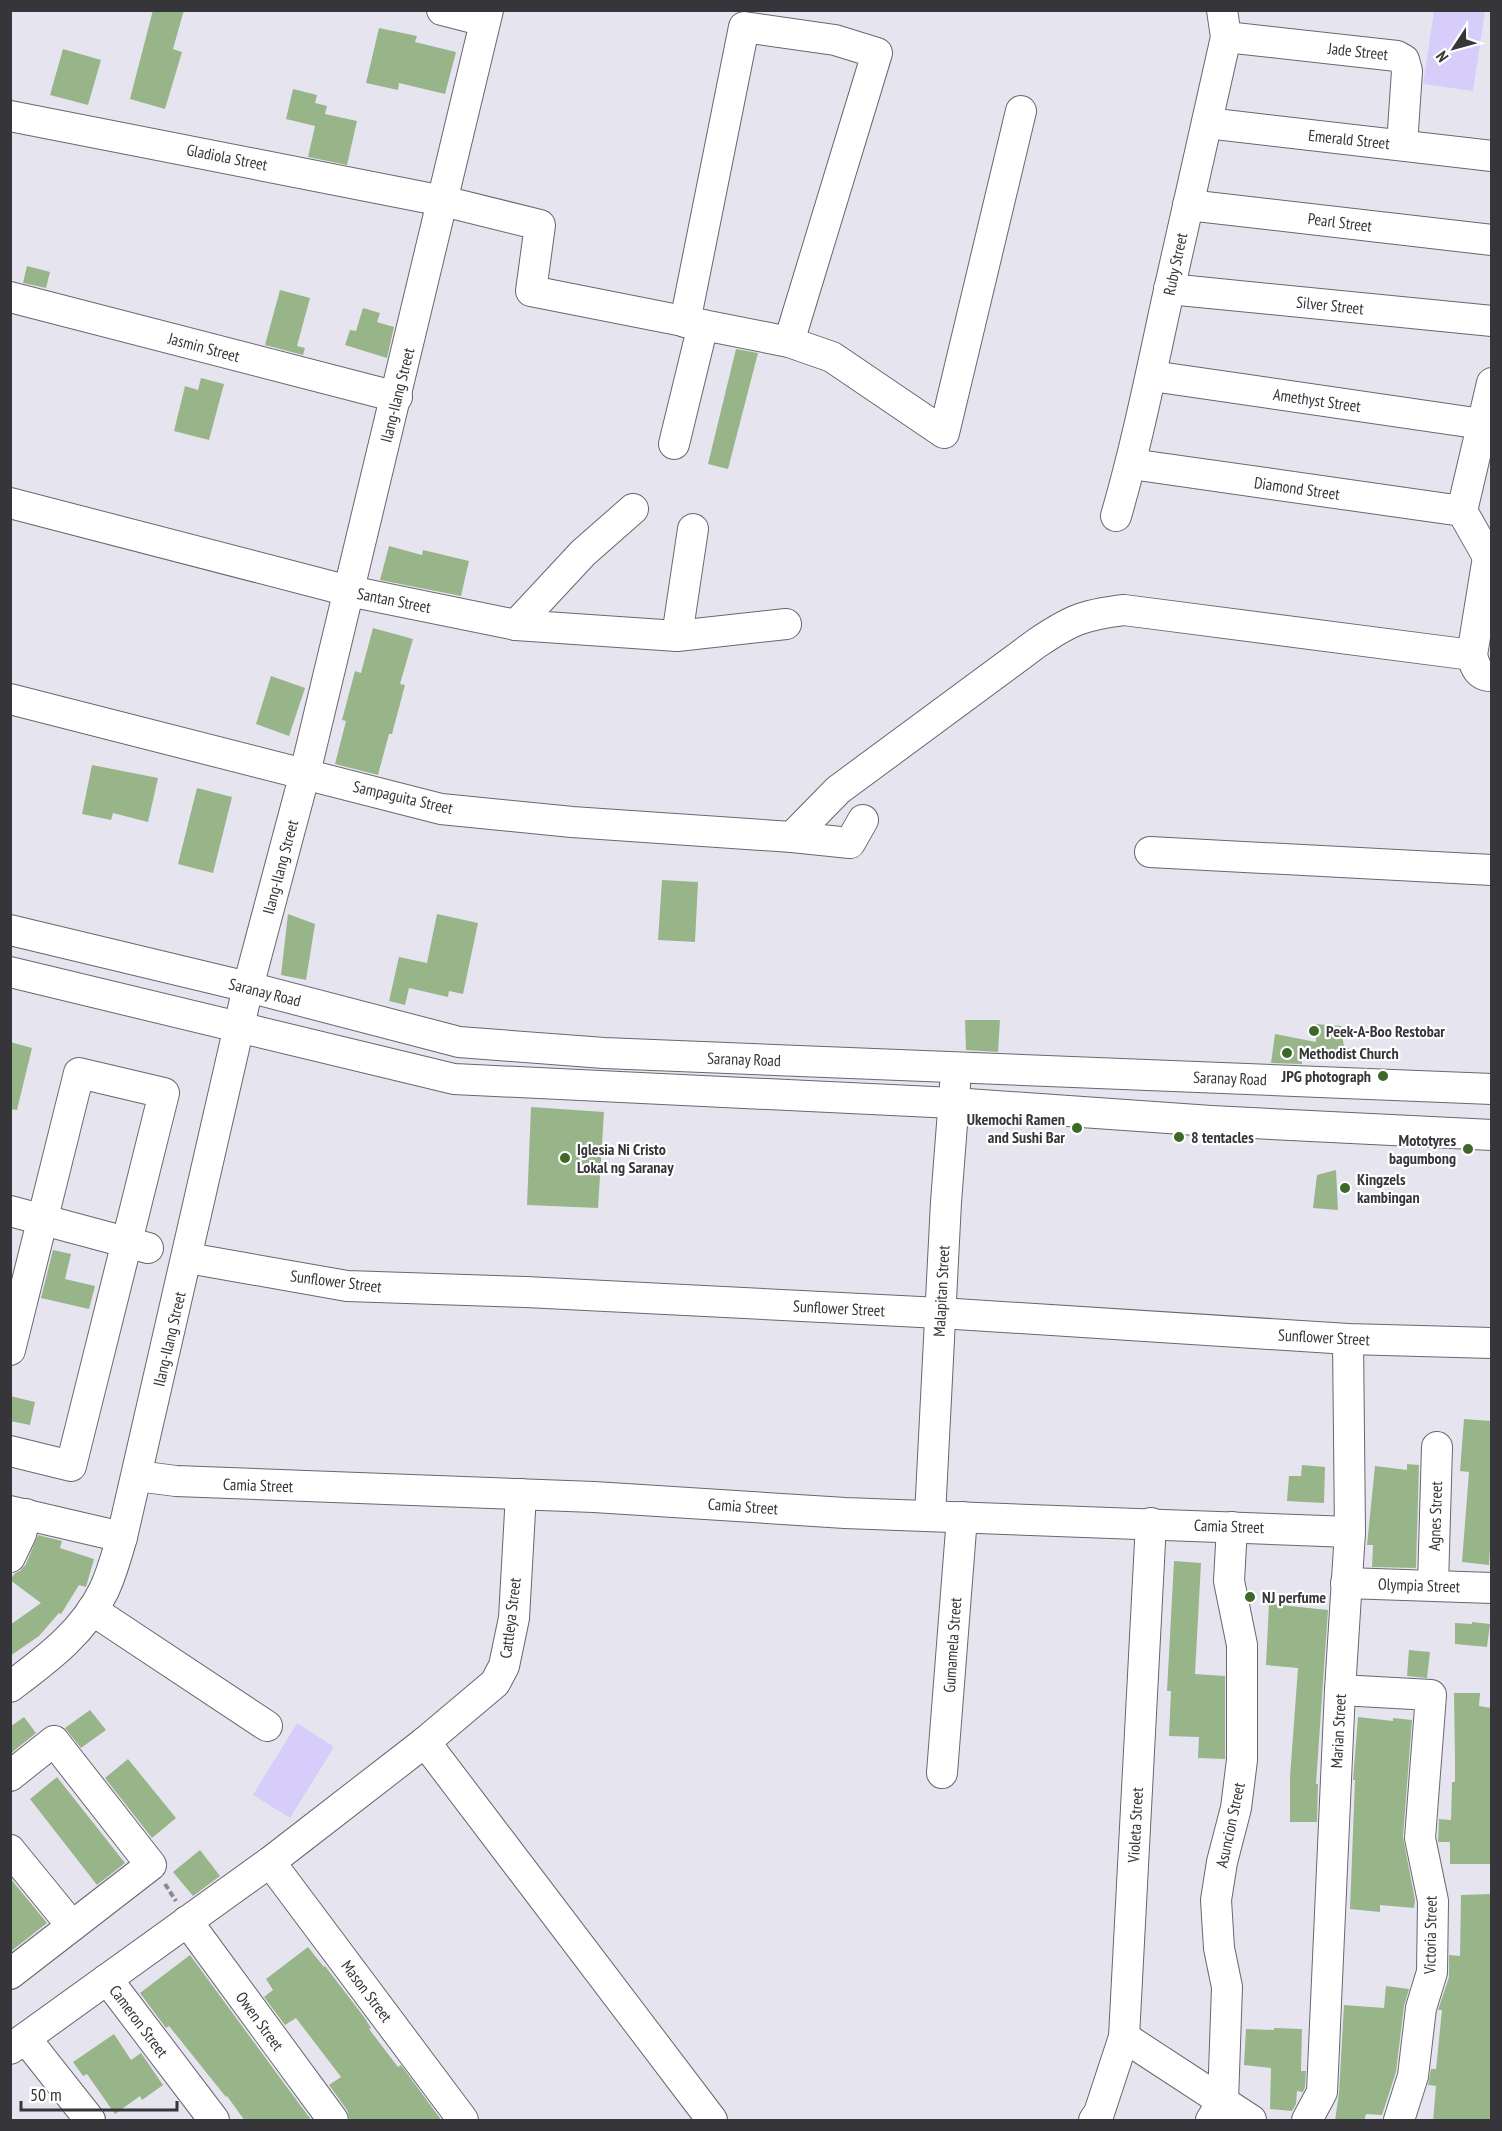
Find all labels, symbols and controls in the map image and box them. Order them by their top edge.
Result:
north arrow [1424,18,1484,78]
street label: Jade Street [1326,38,1390,64]
text: N [1431,47,1452,66]
street label: Emerald Street [1307,125,1391,153]
street label: Gladiola Street [185,139,270,175]
street label: Pearl Street [1307,208,1374,236]
street label: Ruby Street [1159,230,1192,297]
street label: Silver Street [1295,292,1365,319]
street label: Jasmin Street [165,328,242,366]
street label: Ilang-Ilang Street [376,345,419,444]
street label: Amethyst Street [1272,384,1363,416]
street label: Diamond Street [1253,472,1342,504]
street label: Santan Street [355,583,433,617]
street label: Sampaguita Street [351,776,455,818]
street label: Ilang-Ilang Street [258,817,302,916]
street label: Saranay Road [227,973,303,1011]
place label: Peek-A-Boo Restobar [1326,1021,1445,1041]
marker: Peek-A-Boo Restobar [1307,1024,1321,1038]
place label: Methodist Church [1299,1043,1399,1063]
marker: Methodist Church [1280,1046,1294,1060]
street label: Saranay Road [707,1048,781,1070]
place label: JPG photograph [1281,1066,1371,1086]
street label: Saranay Road [1193,1067,1267,1089]
marker: JPG photograph [1376,1069,1390,1083]
place label: Ukemochi Ramen and Sushi Bar [967,1109,1065,1147]
marker: Ukemochi Ramen and Sushi Bar [1070,1121,1084,1135]
place label: 8 tentacles [1191,1127,1254,1147]
marker: 8 tentacles [1172,1130,1186,1144]
place label: Mototyres bagumbong [1389,1130,1456,1168]
place label: Iglesia Ni Cristo Lokal ng Saranay [577,1139,674,1177]
marker: Mototyres bagumbong [1461,1142,1475,1156]
marker: Iglesia Ni Cristo Lokal ng Saranay [558,1151,572,1165]
place label: Kingzels kambingan [1357,1169,1420,1207]
marker: Kingzels kambingan [1338,1181,1352,1195]
street label: Malapitan Street [929,1244,953,1337]
street label: Sunflower Street [289,1265,383,1297]
street label: Ilang-Ilang Street [148,1289,190,1388]
street label: Sunflower Street [793,1296,886,1320]
street label: Sunflower Street [1278,1325,1371,1349]
street label: Camia Street [223,1474,294,1496]
street label: Agnes Street [1424,1480,1446,1551]
street label: Camia Street [707,1494,779,1518]
street label: Camia Street [1194,1515,1265,1537]
street label: Olympia Street [1378,1574,1461,1596]
street label: Cattleya Street [495,1576,525,1660]
place label: NJ perfume [1262,1587,1326,1607]
marker: NJ perfume [1243,1590,1257,1604]
street label: Gumamela Street [939,1596,965,1693]
street label: Marian Street [1326,1693,1350,1769]
street label: Asuncion Street [1211,1780,1249,1869]
street label: Violeta Street [1123,1786,1147,1864]
street label: Victoria Street [1419,1895,1441,1975]
street label: Mason Street [337,1956,397,2026]
street label: Cameron Street [105,1981,173,2062]
street label: Owen Street [232,1988,288,2055]
scale bar [21,2074,177,2112]
text: 50 m [30,2083,62,2106]

